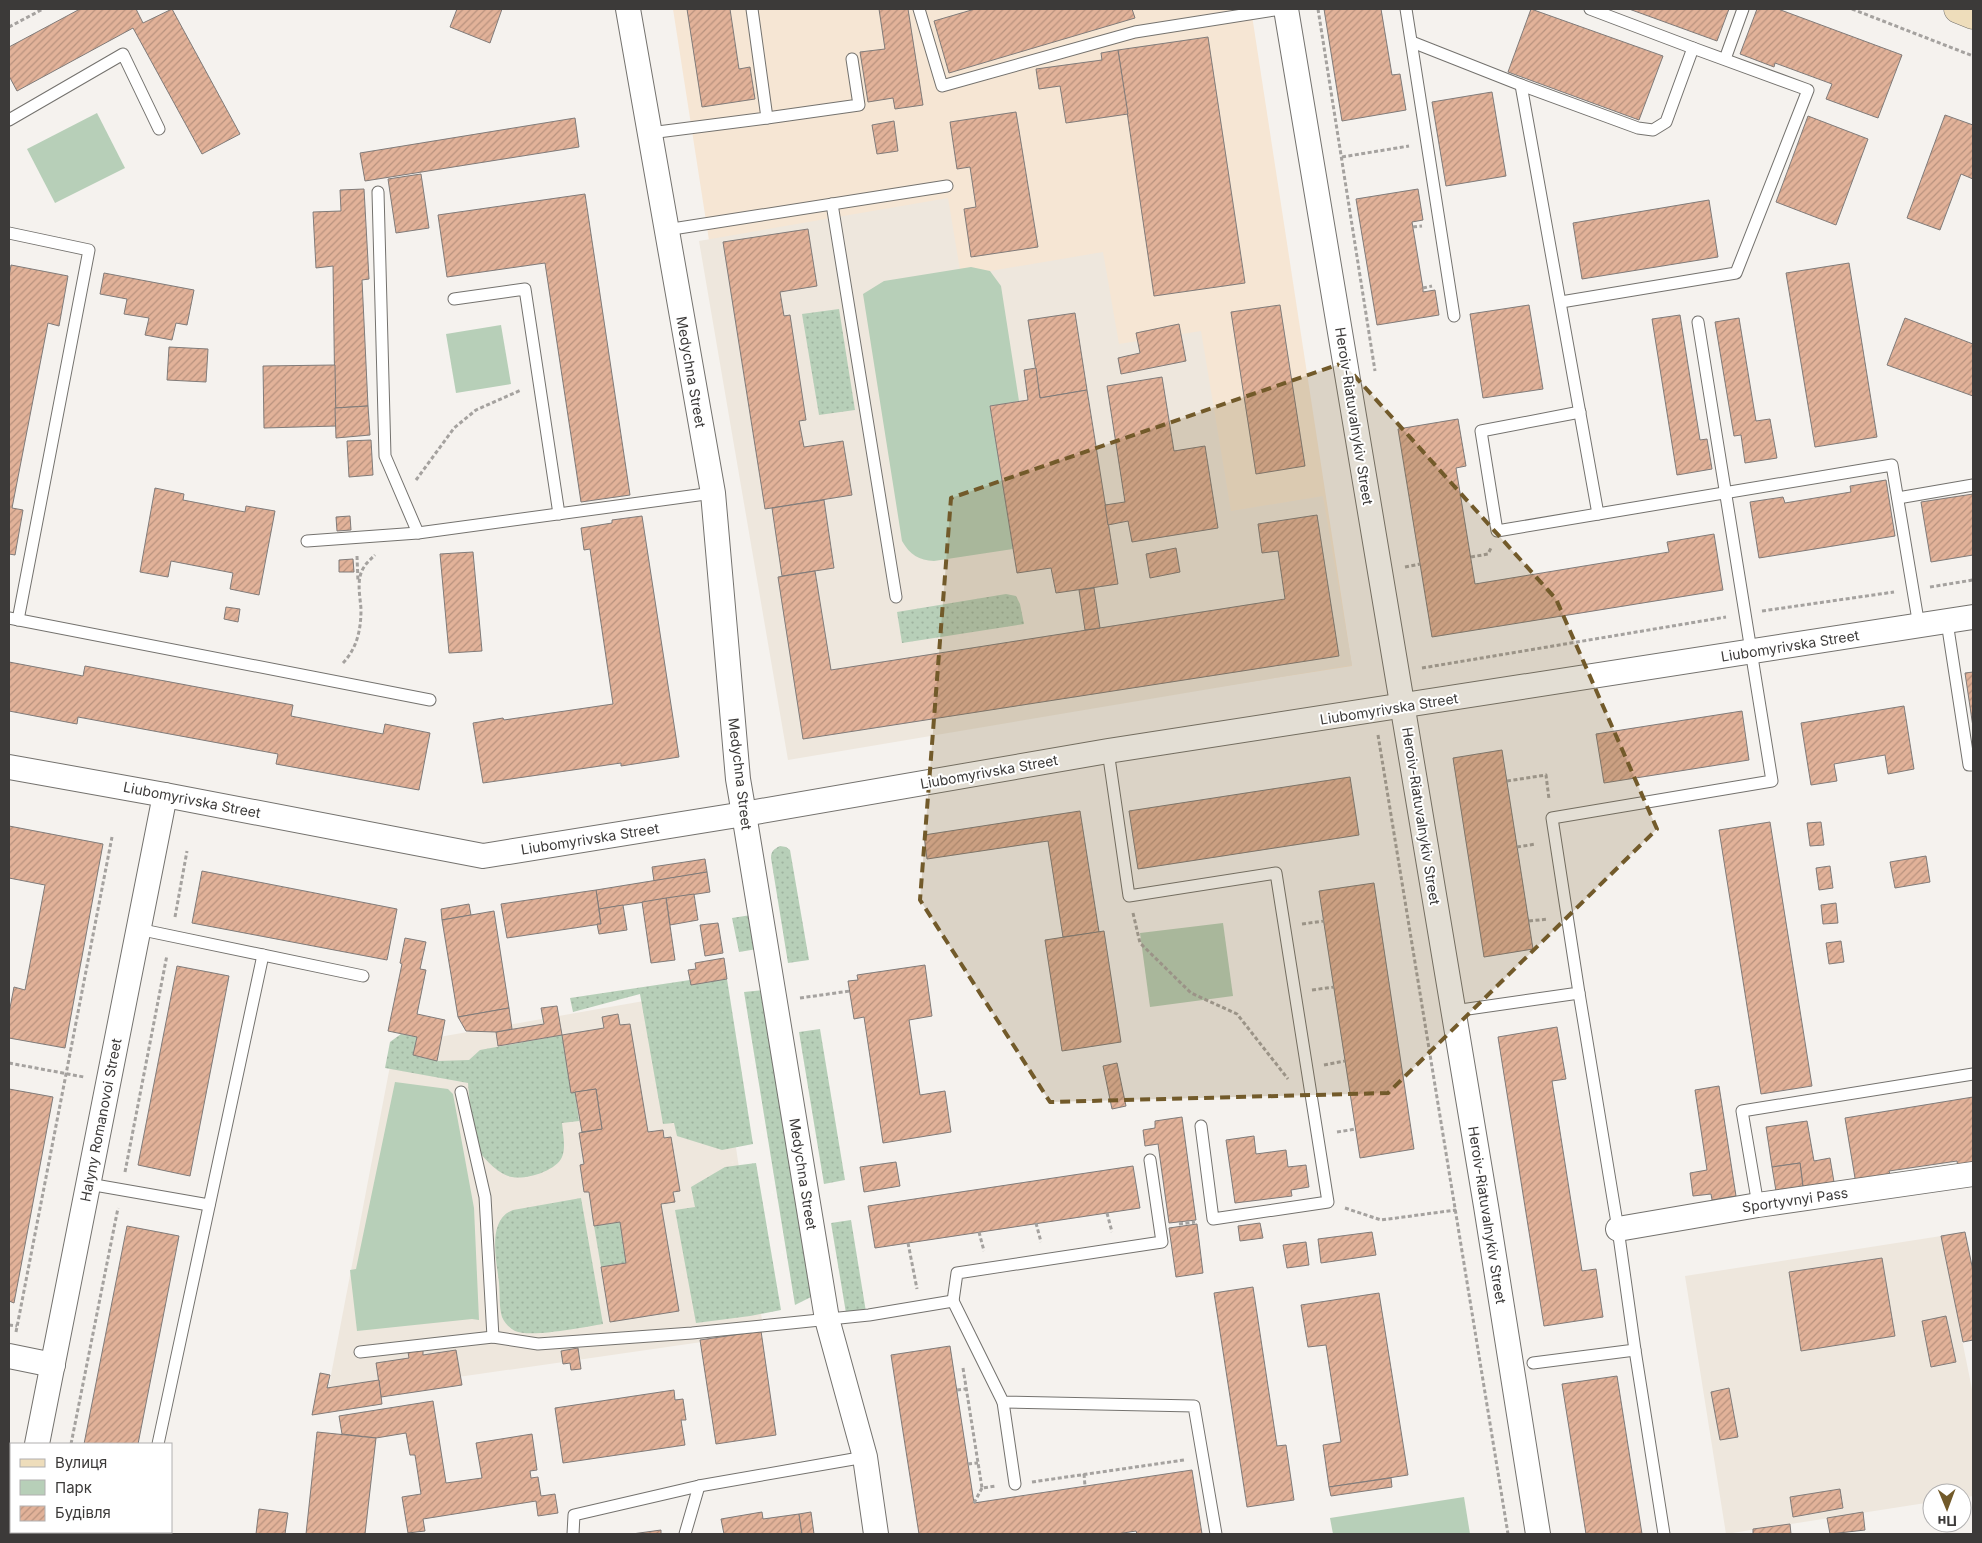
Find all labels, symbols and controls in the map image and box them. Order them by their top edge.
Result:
street label: Medychna Street [673,315,710,429]
street label: Heroiv-Riatuvalnykiv Street [1332,326,1377,506]
street label: Liubomyrivska Street [1720,626,1861,665]
street label: Liubomyrivska Street [1319,689,1460,728]
street label: Medychna Street [725,717,756,831]
street label: Heroiv-Riatuvalnykiv Street [1399,726,1444,906]
street label: Liubomyrivska Street [919,751,1060,792]
street label: Liubomyrivska Street [122,778,263,821]
street label: Liubomyrivska Street [520,819,661,858]
street label: Halyny Romanovoi Street [76,1036,125,1203]
street label: Medychna Street [786,1117,821,1231]
street label: Heroiv-Riatuvalnykiv Street [1465,1125,1510,1305]
street label: Sportyvnyi Pass [1741,1184,1849,1215]
legend [10,1443,172,1533]
text: Вулиця [55,1453,107,1472]
text: Парк [55,1478,92,1497]
north arrow [1922,1483,1972,1533]
text: Будівля [55,1503,111,1522]
text: Пн [1937,1513,1957,1530]

